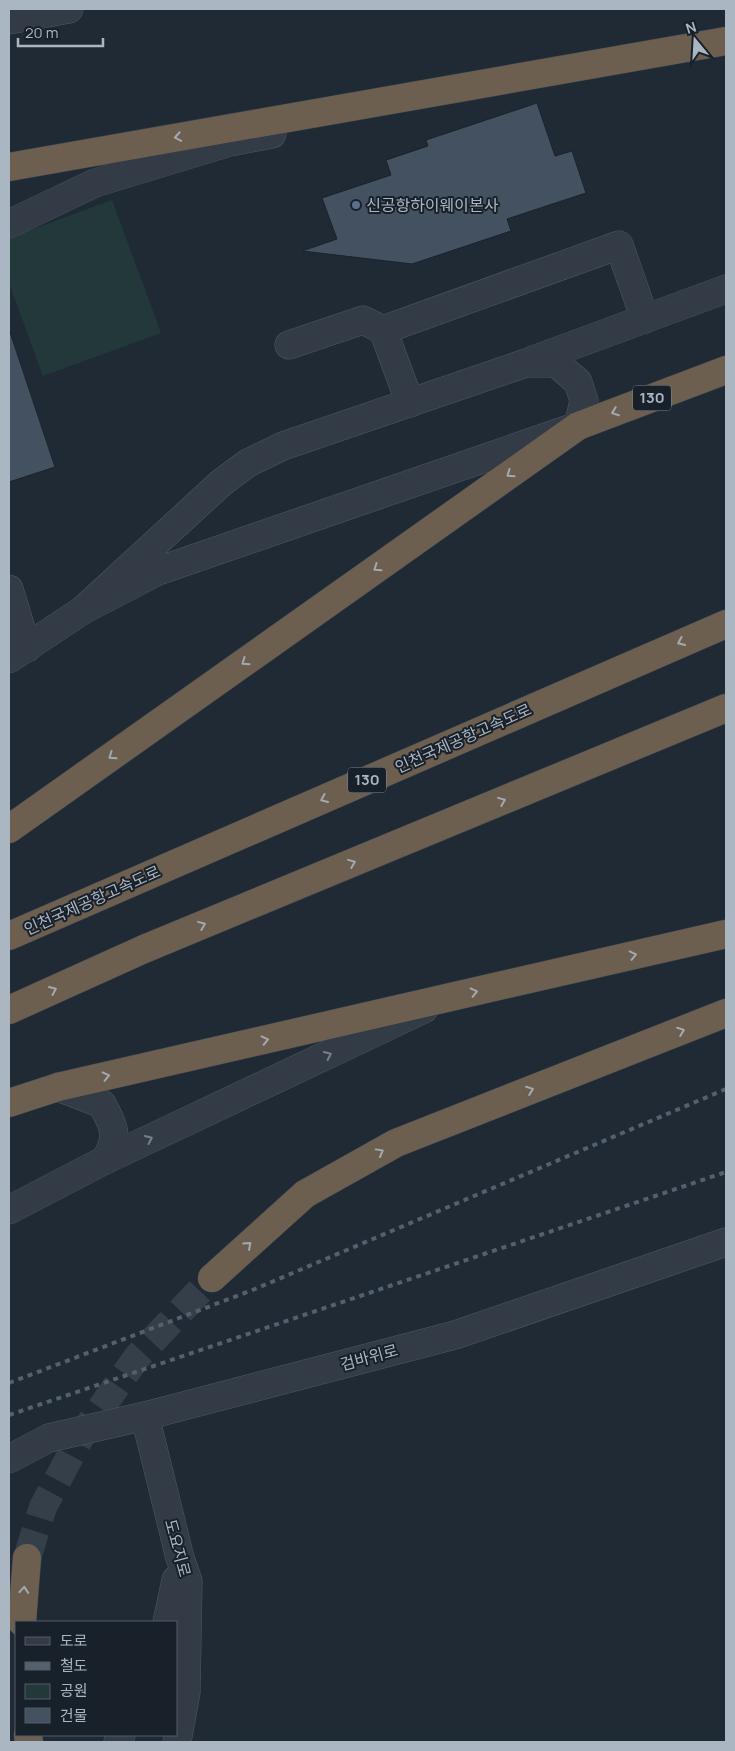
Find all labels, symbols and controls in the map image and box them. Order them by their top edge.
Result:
scale bar [18,15,102,47]
north arrow [670,15,720,65]
text: N [683,17,699,38]
text: 20 m [25,22,58,43]
one-way arrow [174,132,183,142]
place label: 신공항하이웨이본사 [366,194,499,216]
marker: 신공항하이웨이본사 [350,199,362,211]
road number: 130 [633,386,671,410]
one-way arrow [611,406,620,416]
one-way arrow [506,468,515,477]
one-way arrow [373,562,383,571]
one-way arrow [677,636,686,647]
one-way arrow [241,656,250,665]
street label: 인천국제공항고속도로 [391,698,535,778]
one-way arrow [108,750,118,759]
road number: 130 [348,768,386,792]
one-way arrow [320,792,329,803]
one-way arrow [497,796,506,807]
one-way arrow [347,858,356,869]
street label: 인천국제공항고속도로 [20,860,164,940]
one-way arrow [197,921,206,931]
one-way arrow [628,950,637,961]
one-way arrow [48,986,57,997]
one-way arrow [470,987,479,998]
one-way arrow [676,1026,685,1037]
one-way arrow [260,1035,269,1046]
one-way arrow [323,1050,332,1061]
one-way arrow [102,1071,111,1082]
one-way arrow [525,1086,534,1096]
one-way arrow [144,1135,153,1145]
one-way arrow [374,1148,383,1158]
one-way arrow [242,1242,251,1251]
street label: 검바위로 [338,1339,401,1375]
street label: 도요지로 [160,1517,196,1580]
one-way arrow [19,1586,30,1594]
legend [15,1621,178,1736]
text: 도로 [60,1630,88,1651]
text: 철도 [60,1655,88,1676]
text: 공원 [60,1680,88,1701]
text: 건물 [60,1705,88,1726]

